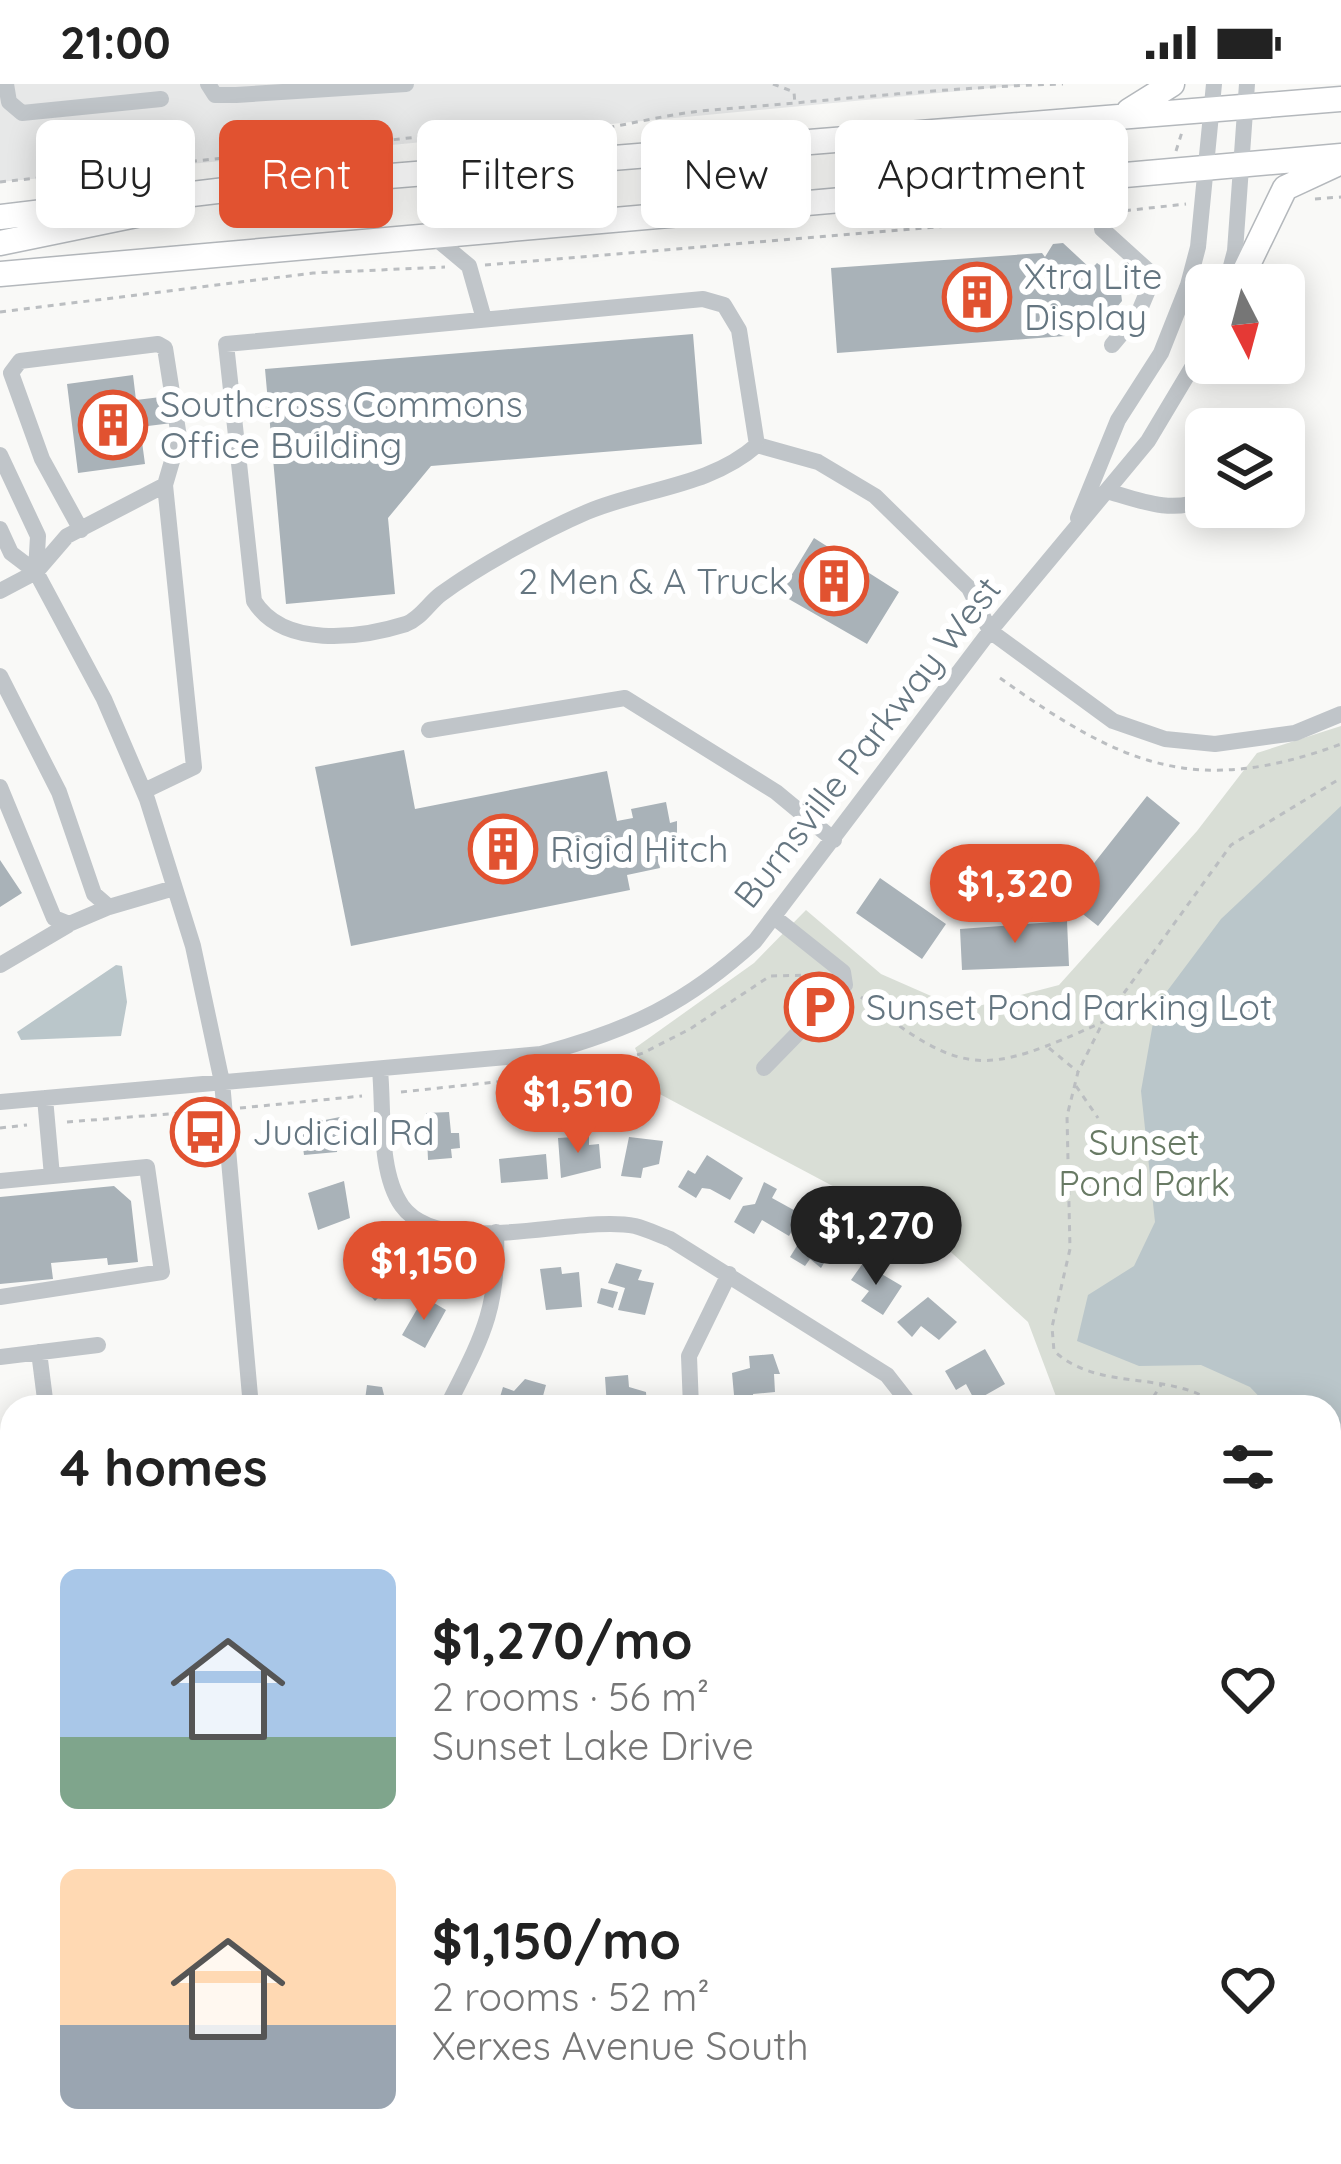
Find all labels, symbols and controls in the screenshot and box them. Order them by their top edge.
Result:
text: 21:00 [60,14,171,70]
chip: Buy [36,120,195,228]
chip: Rent [219,120,393,228]
chip: Filters [417,120,617,228]
chip: New [641,120,811,228]
chip: Apartment [835,120,1128,228]
place label: Xtra Lite Display [1024,253,1162,339]
building icon: Xtra Lite Display [942,262,1012,332]
north arrow [1185,264,1305,384]
map controls [1185,264,1305,528]
place label: Southcross Commons Office Building [160,381,523,467]
building icon: Southcross Commons Office Building [78,390,148,460]
button: layers [1185,408,1305,528]
building icon: 2 Men & A Truck [799,546,869,616]
place label: 2 Men & A Truck [518,558,788,603]
street label: Burnsville Parkway West [723,567,1010,916]
building icon: Rigid Hitch [468,814,538,884]
place label: Rigid Hitch [550,826,728,871]
pin: $1,320 [917,844,1113,946]
text: $1,320 [957,858,1073,907]
parking icon: Sunset Pond Parking Lot [784,972,854,1042]
place label: Sunset Pond Parking Lot [866,984,1272,1029]
pin: $1,510 [480,1054,676,1156]
text: $1,510 [523,1068,633,1117]
bus stop icon: Judicial Rd [170,1097,240,1167]
place label: Judicial Rd [252,1109,435,1154]
park label: Sunset Pond Park [1058,1119,1230,1205]
pin: $1,270 [778,1186,974,1288]
text: $1,270 [818,1200,934,1249]
pin: $1,150 [326,1221,522,1323]
text: $1,150 [370,1235,478,1284]
icon: filters [1215,1434,1281,1500]
text: 4 homes [60,1435,268,1499]
text: $1,270/mo [432,1608,692,1672]
icon: home [156,1617,300,1761]
icon: heart [1215,1656,1281,1722]
text: 2 rooms · 56 m² [432,1672,709,1721]
text: Sunset Lake Drive [432,1721,754,1770]
text: $1,150/mo [432,1908,681,1972]
icon: home [156,1917,300,2061]
icon: heart [1215,1956,1281,2022]
text: 2 rooms · 52 m² [432,1972,710,2021]
text: Xerxes Avenue South [432,2021,809,2070]

